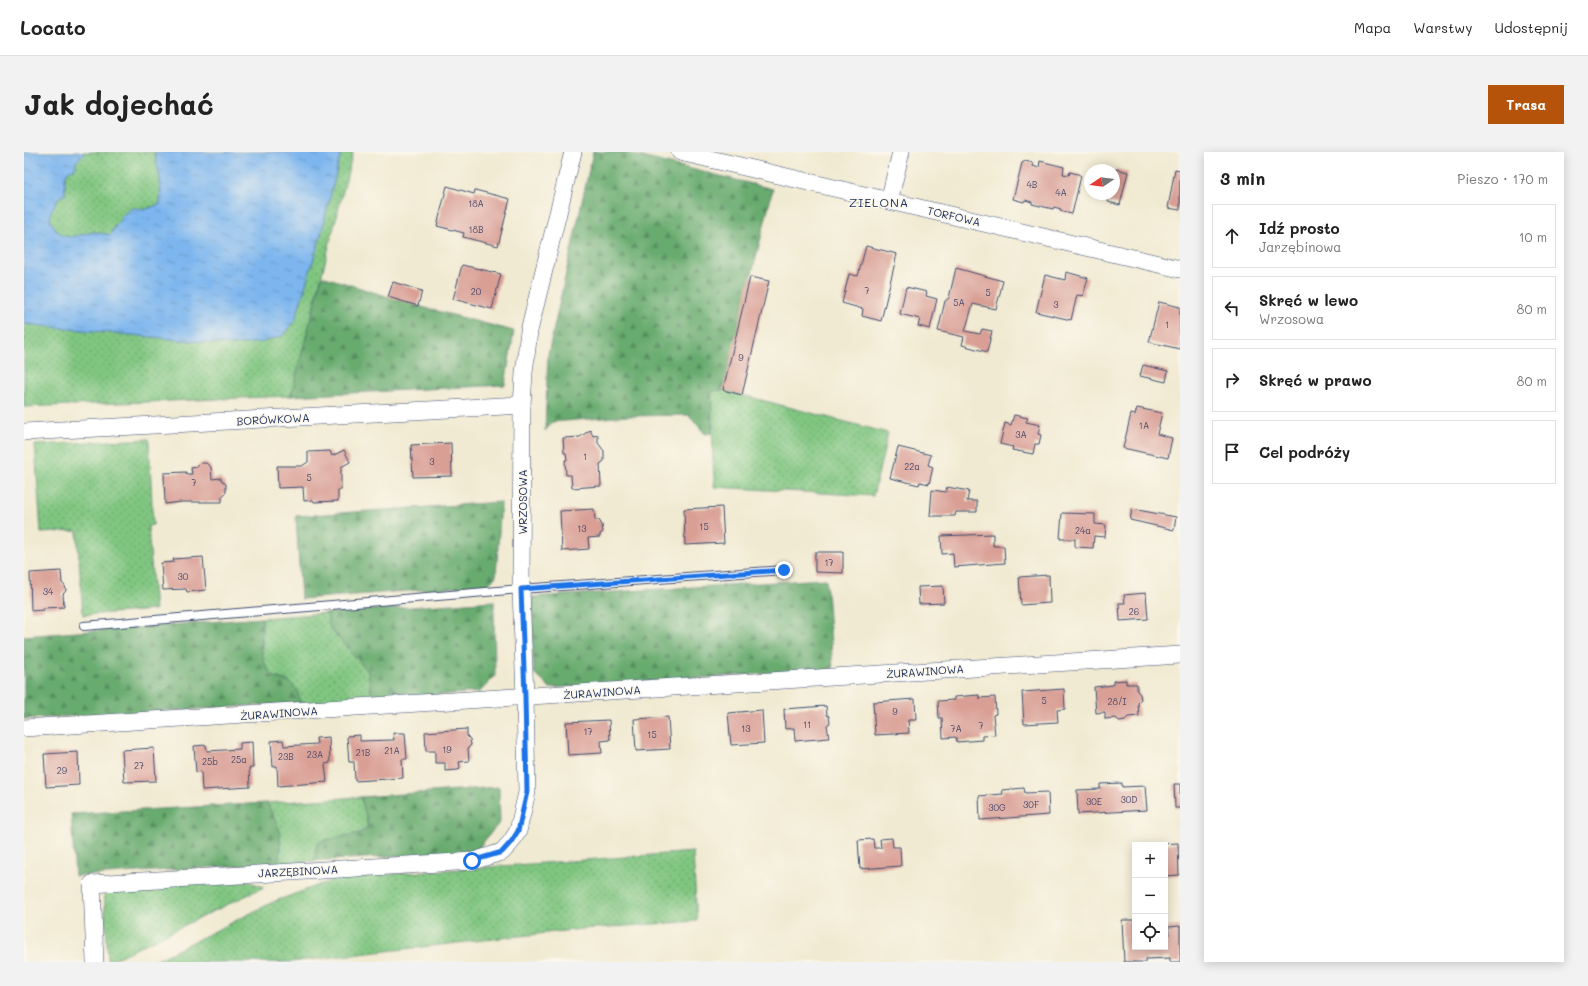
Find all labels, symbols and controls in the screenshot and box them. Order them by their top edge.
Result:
text: Locato [20,15,86,40]
text: Mapa [1354,18,1391,37]
text: Warstwy [1413,18,1472,37]
text: Udostępnij [1494,18,1568,37]
button: Trasa [1488,85,1564,124]
text: Jak dojechać [24,86,214,122]
north arrow [1084,164,1120,200]
text: 3 min [1220,167,1265,189]
text: Pieszo · 170 m [1457,170,1548,187]
house number: 4B [1027,179,1038,190]
house number: 4A [1055,187,1067,198]
district label: ZIELONA [849,194,909,210]
house number: 18A [468,198,484,209]
street label: TORFOWA [926,203,982,229]
text: Idź prosto [1259,218,1340,238]
house number: 18B [468,224,484,235]
icon: ahead [1221,225,1243,247]
text: 10 m [1519,228,1547,245]
text: Jarzębinowa [1259,238,1341,255]
house number: 7 [864,285,870,296]
house number: 20 [471,286,482,297]
house number: 5 [985,287,991,298]
text: Skręć w lewo [1259,290,1358,310]
house number: 5A [953,297,965,308]
icon: left [1221,297,1243,319]
house number: 3 [1053,299,1059,310]
text: 80 m [1517,300,1547,317]
text: Wrzosowa [1259,310,1324,327]
house number: 1 [1165,319,1169,330]
house number: 9 [738,352,744,363]
icon: right [1221,369,1243,391]
text: Skręć w prawo [1259,370,1372,390]
text: 80 m [1517,372,1547,389]
street label: BORÓWKOWA [236,410,310,428]
house number: 1A [1139,420,1149,431]
house number: 3A [1015,429,1027,440]
icon: arrive [1221,441,1243,463]
text: Cel podróży [1259,442,1350,462]
house number: 1 [583,451,587,462]
house number: 3 [429,456,435,467]
house number: 22a [904,461,920,472]
street label: WRZOSOWA [515,470,530,535]
house number: 5 [306,472,312,483]
house number: 7 [191,477,197,488]
house number: 15 [699,521,709,532]
house number: 13 [577,523,587,534]
house number: 24a [1075,525,1091,536]
house number: 17 [824,557,834,568]
route end [775,561,793,579]
house number: 30 [178,571,189,582]
house number: 34 [43,586,54,597]
house number: 26 [1129,606,1139,617]
street label: ŻURAWINOWA [886,661,964,681]
street label: ŻURAWINOWA [563,682,641,702]
house number: 5 [1041,695,1047,706]
house number: 28/I [1107,696,1127,707]
street label: ŻURAWINOWA [240,703,318,723]
house number: 9 [892,706,898,717]
house number: 11 [803,719,811,730]
house number: 7 [978,720,984,731]
house number: 13 [741,723,751,734]
house number: 7A [950,723,962,734]
house number: 17 [583,726,593,737]
house number: 15 [647,729,657,740]
house number: 19 [442,744,452,755]
house number: 21A [384,745,400,756]
house number: 21B [356,747,371,758]
house number: 23A [307,749,323,760]
house number: 23B [278,751,294,762]
house number: 25a [231,754,247,765]
house number: 25b [202,756,218,767]
house number: 27 [134,760,144,771]
house number: 29 [57,765,68,776]
house number: 30D [1120,794,1138,805]
house number: 30E [1086,796,1102,807]
house number: 30F [1023,799,1039,810]
house number: 30G [988,802,1006,813]
map controls [1132,842,1168,950]
button: + [1132,842,1168,878]
route start [463,852,481,870]
street label: JARZĘBINOWA [258,861,338,881]
button: − [1132,878,1168,914]
button: locate [1132,914,1168,950]

